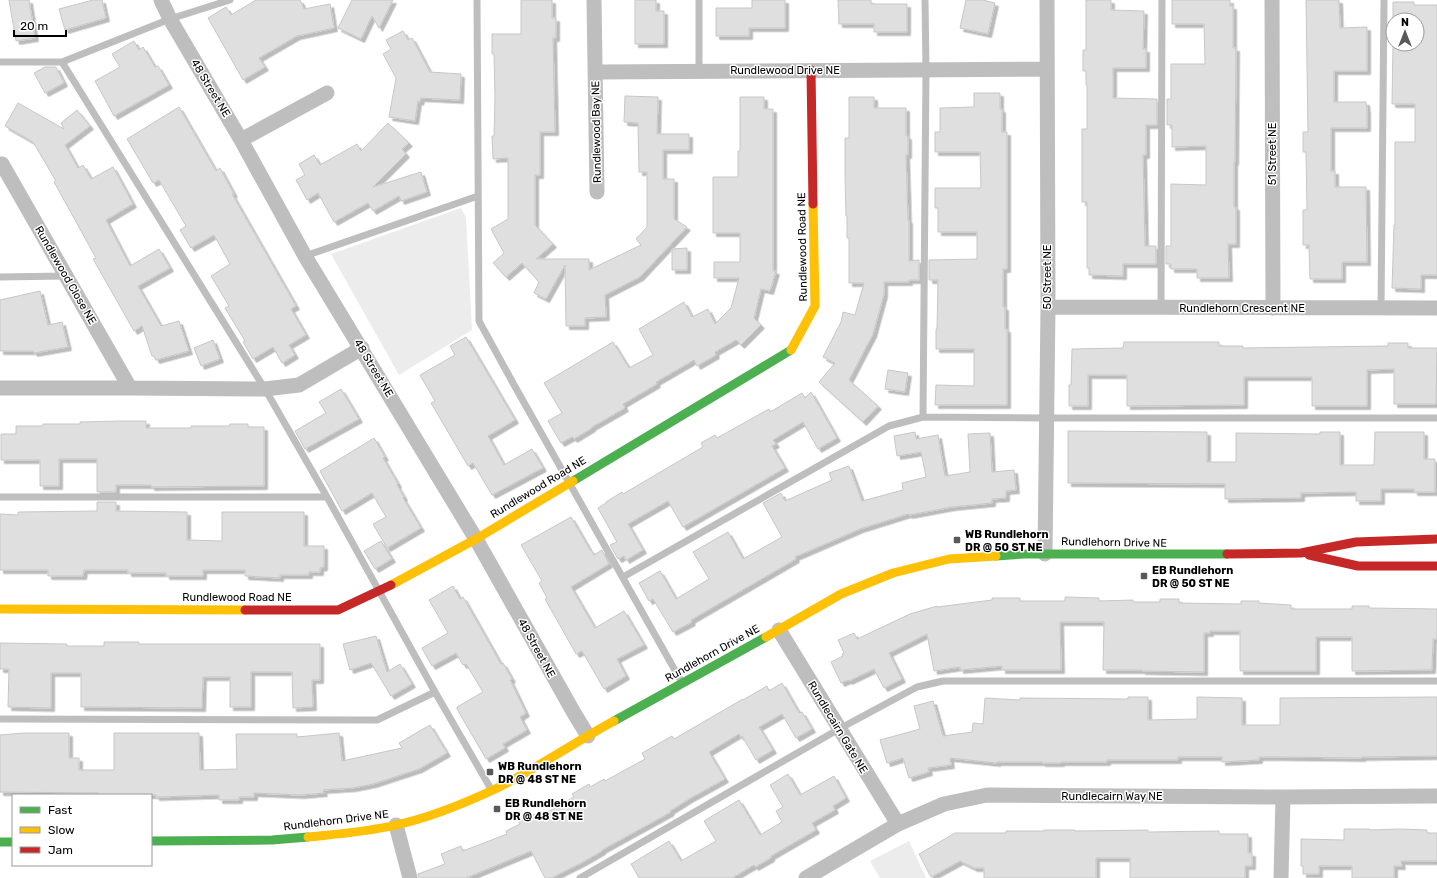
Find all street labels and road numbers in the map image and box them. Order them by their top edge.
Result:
street label: 48 Street NE [188,57,233,120]
street label: Rundlewood Drive NE [730,64,840,77]
street label: Rundlewood Bay NE [589,80,604,183]
street label: 51 Street NE [1266,122,1279,185]
street label: Rundlewood Road NE [795,192,810,302]
street label: Rundlewood Close NE [32,224,99,327]
street label: 50 Street NE [1041,244,1054,310]
street label: Rundlehorn Crescent NE [1179,302,1305,315]
street label: 48 Street NE [351,337,396,400]
street label: Rundlewood Road NE [488,454,589,521]
street label: Rundlehorn Drive NE [1061,535,1167,550]
street label: Rundlewood Road NE [182,591,292,604]
street label: 48 Street NE [515,617,558,680]
street label: Rundlehorn Drive NE [663,622,762,685]
street label: Rundlecairn Gate NE [805,679,870,776]
street label: Rundlecairn Way NE [1061,790,1163,803]
street label: Rundlehorn Drive NE [283,808,390,833]

